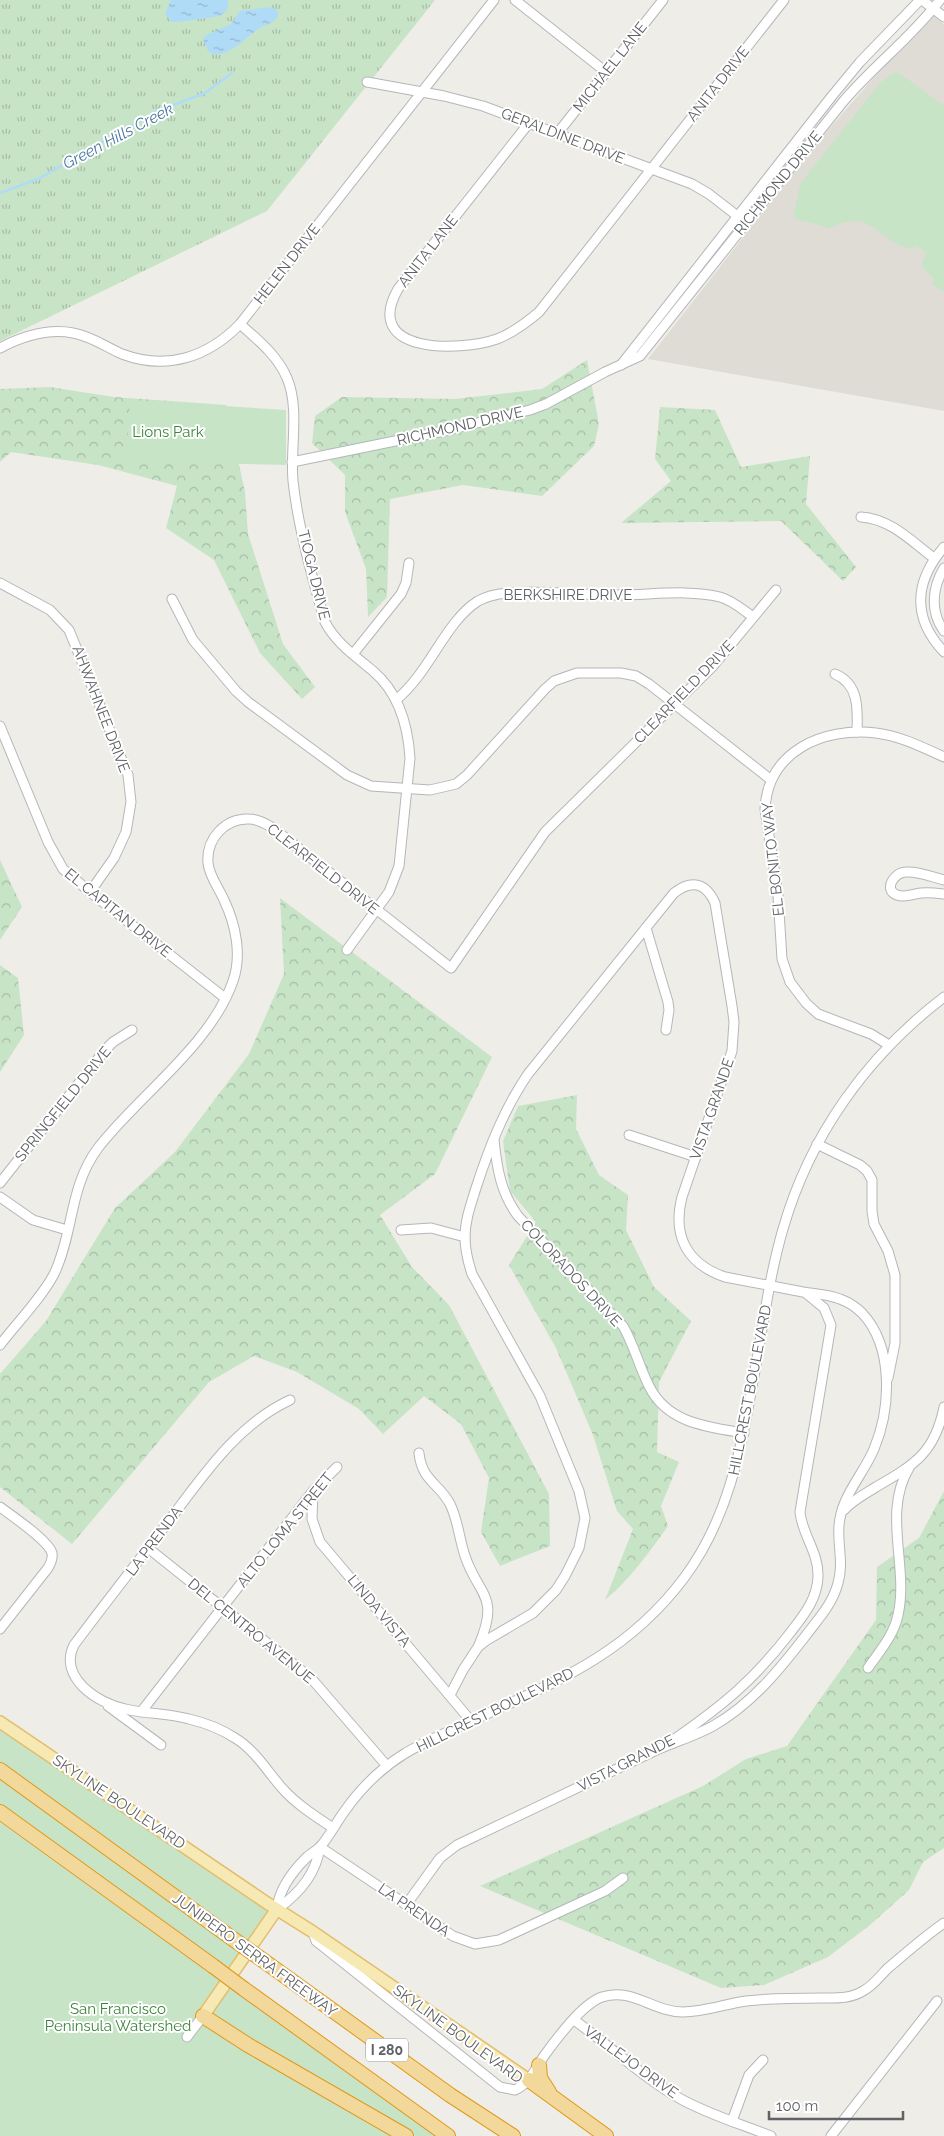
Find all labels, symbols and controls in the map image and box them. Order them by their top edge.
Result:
street label: MICHAEL LANE [569,18,651,116]
street label: ANITA DRIVE [683,43,753,125]
water label: Green Hills Creek [59,99,177,173]
street label: GERALDINE DRIVE [499,104,627,168]
street label: RICHMOND DRIVE [730,127,826,239]
street label: ANITA LANE [394,211,462,291]
street label: HELEN DRIVE [250,220,324,308]
street label: RICHMOND DRIVE [395,403,525,449]
park label: Lions Park [132,423,204,441]
street label: TIOGA DRIVE [294,528,334,622]
street label: BERKSHIRE DRIVE [504,586,632,604]
street label: CLEARFIELD DRIVE [630,637,738,747]
street label: AHWAHNEE DRIVE [69,643,133,775]
street label: EL BONITO WAY [758,801,788,917]
street label: CLEARFIELD DRIVE [264,820,382,918]
street label: EL CAPITAN DRIVE [61,865,175,961]
street label: SPRINGFIELD DRIVE [11,1043,115,1165]
street label: VISTA GRANDE [686,1056,738,1162]
street label: COLORADOS DRIVE [517,1216,625,1330]
street label: HILLCREST BOULEVARD [725,1303,775,1477]
street label: ALTO LOMA STREET [233,1469,337,1591]
street label: LA PRENDA [122,1503,186,1579]
street label: LINDA VISTA [344,1571,414,1651]
street label: DEL CENTRO AVENUE [184,1575,318,1687]
street label: HILLCREST BOULEVARD [413,1664,577,1756]
street label: VISTA GRANDE [574,1731,678,1795]
street label: SKYLINE BOULEVARD [49,1751,189,1853]
street label: LA PRENDA [375,1879,453,1941]
street label: JUNIPERO SERRA FREEWAY [169,1889,341,2021]
street label: SKYLINE BOULEVARD [390,1981,527,2087]
park label: San Francisco Peninsula Watershed [45,2000,191,2035]
street label: VALLEJO DRIVE [580,2022,682,2102]
road number: I 280 [366,2038,408,2062]
scale bar [769,2088,903,2120]
text: 100 m [776,2097,818,2115]

